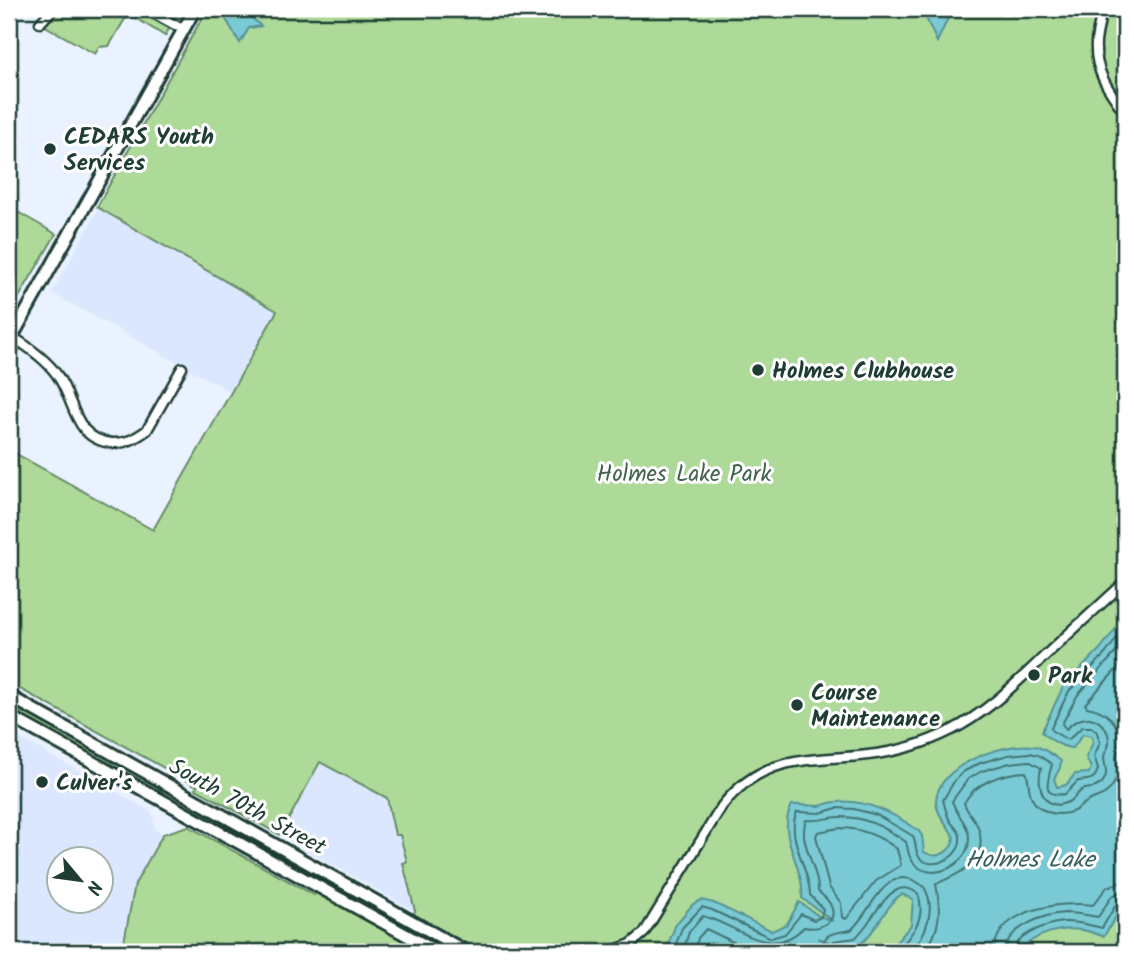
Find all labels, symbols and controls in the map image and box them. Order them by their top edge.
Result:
place label: CEDARS Youth Services [64,120,214,182]
marker: CEDARS Youth Services [42,141,58,157]
place label: Holmes Clubhouse [772,354,954,390]
marker: Holmes Clubhouse [750,362,766,378]
park label: Holmes Lake Park [597,457,771,493]
place label: Park [1048,659,1093,695]
marker: Park [1026,667,1042,683]
place label: Course Maintenance [811,676,940,738]
marker: Course Maintenance [789,697,805,713]
street label: South 70th Street [162,750,333,866]
place label: Culver's [56,766,133,802]
marker: Culver's [34,774,50,790]
water label: Holmes Lake [966,841,1097,880]
north arrow [46,846,116,916]
text: N [77,875,109,900]

